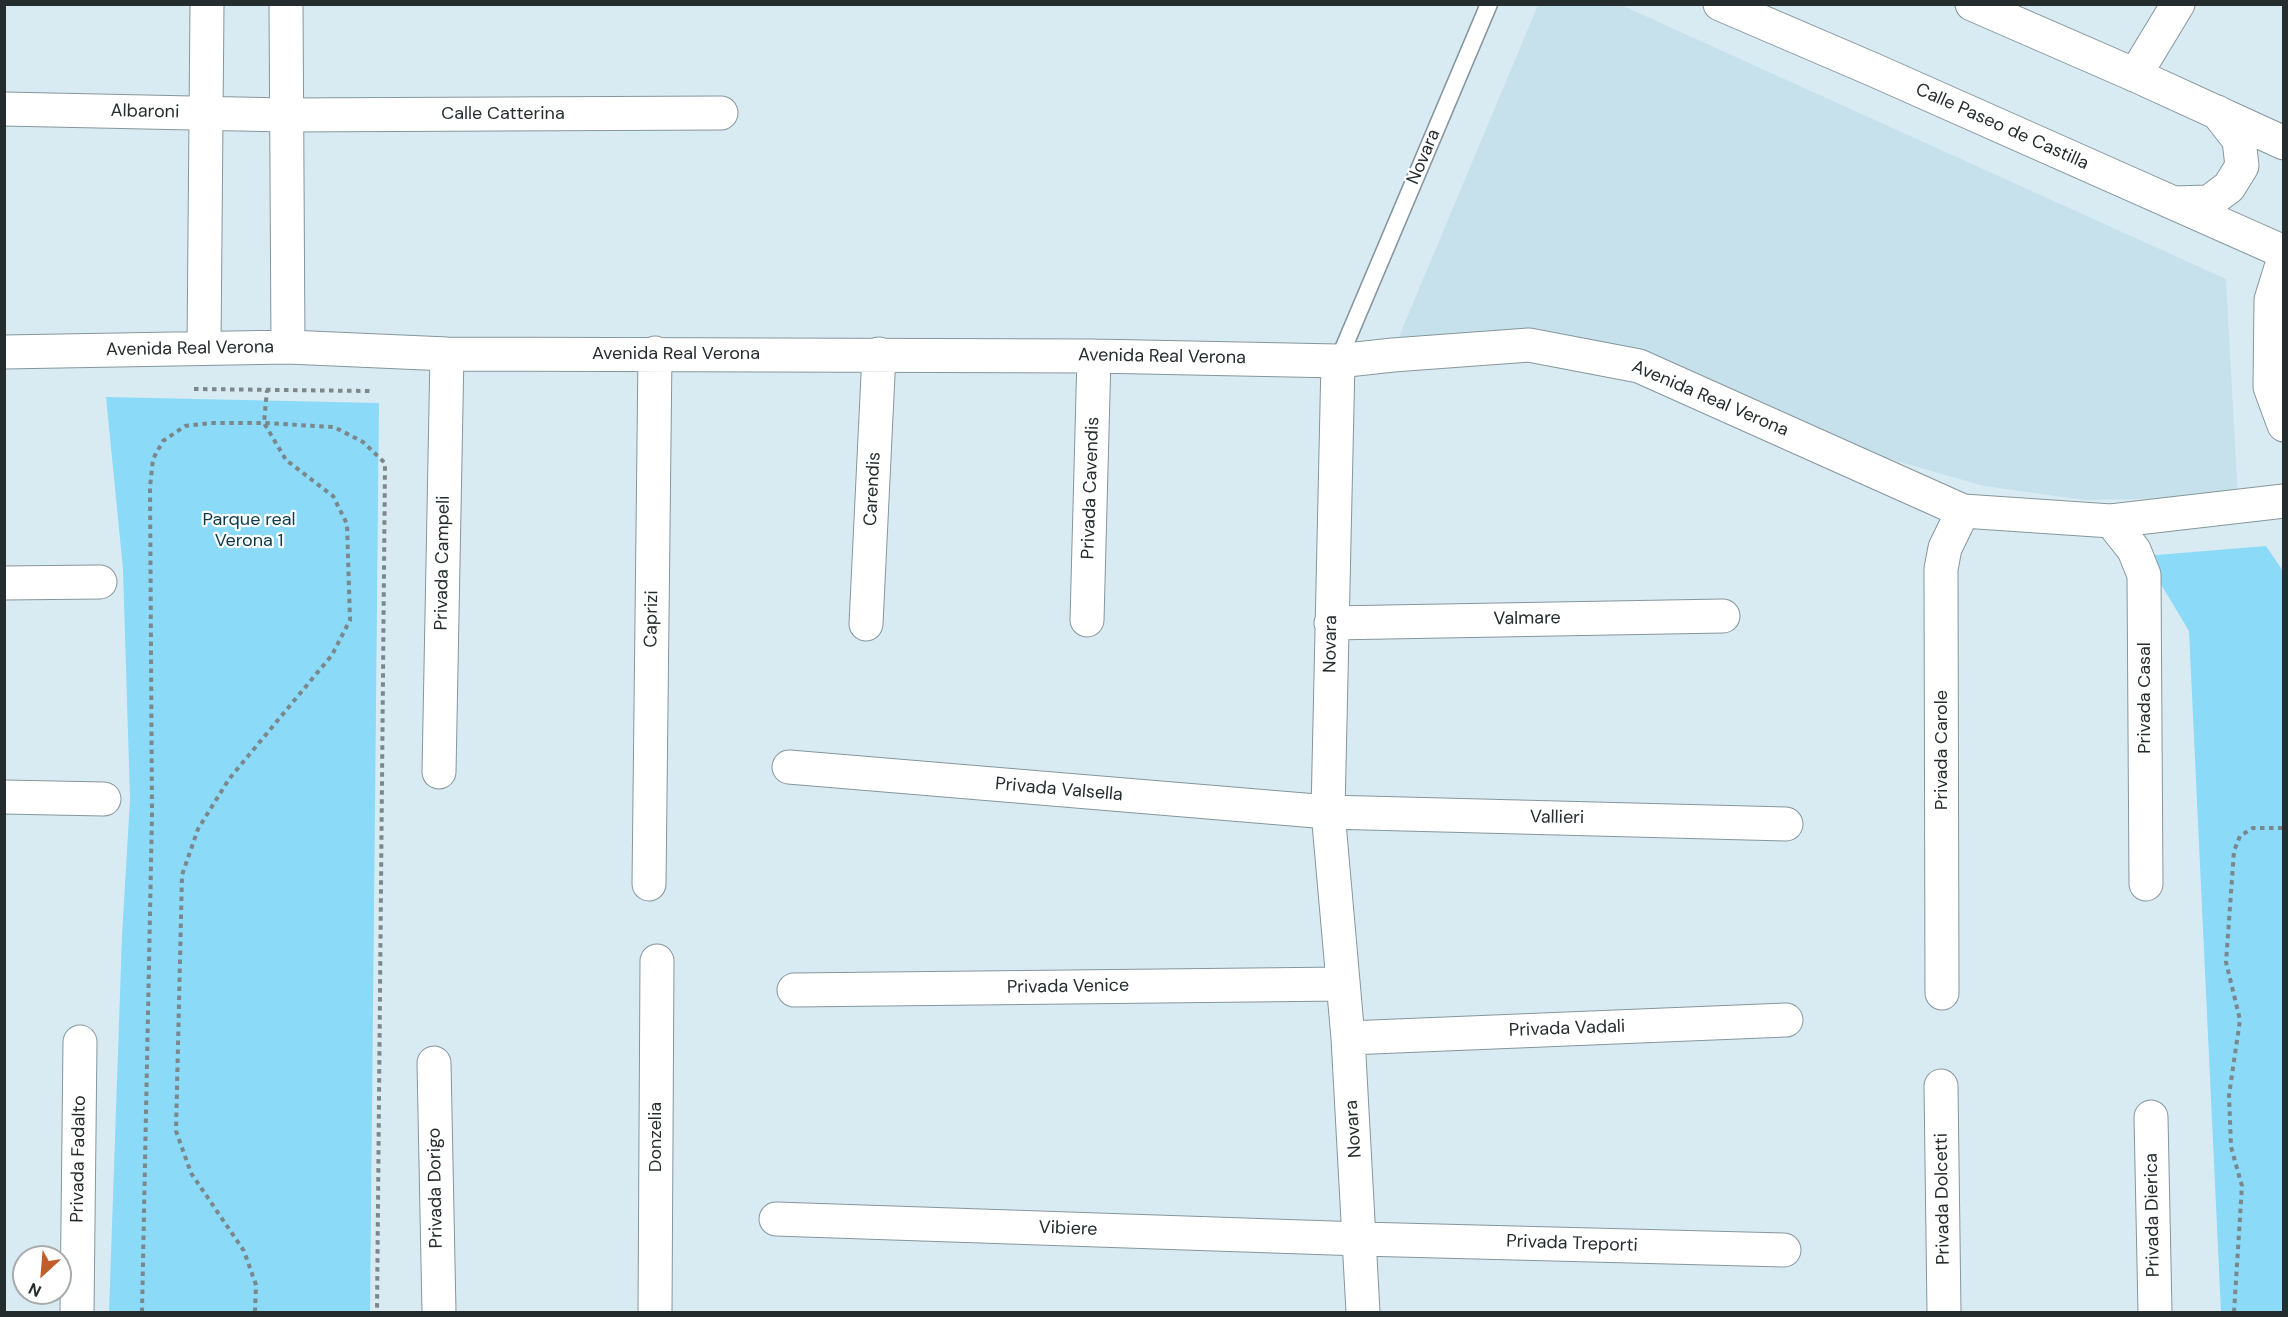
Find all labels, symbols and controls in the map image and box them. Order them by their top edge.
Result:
street label: Calle Paseo de Castilla [1912,79,2092,175]
street label: Albaroni [110,101,180,123]
street label: Calle Catterina [441,103,565,125]
street label: Novara [1403,126,1445,188]
street label: Avenida Real Verona [106,337,274,361]
street label: Avenida Real Verona [592,343,760,365]
street label: Avenida Real Verona [1078,345,1246,369]
street label: Avenida Real Verona [1628,356,1792,442]
street label: Privada Cavendis [1078,416,1104,560]
street label: Carendis [860,451,886,527]
street label: Privada Campeli [431,495,455,631]
park label: Parque real Verona 1 [202,509,296,552]
street label: Caprizi [641,590,663,648]
street label: Valmare [1493,608,1561,630]
street label: Novara [1320,615,1342,673]
street label: Privada Casal [2134,642,2156,754]
street label: Privada Carole [1931,690,1953,810]
street label: Privada Valsella [994,774,1124,806]
street label: Vallieri [1530,807,1584,829]
street label: Privada Venice [1007,975,1129,999]
street label: Privada Vadali [1508,1016,1626,1042]
street label: Privada Fadalto [67,1095,91,1223]
street label: Novara [1341,1099,1367,1159]
street label: Donzelia [645,1102,667,1172]
street label: Privada Dorigo [424,1128,448,1248]
street label: Privada Dolcetti [1931,1133,1955,1265]
street label: Privada Dierica [2141,1153,2165,1277]
street label: Vibiere [1038,1217,1098,1241]
street label: Privada Treporti [1506,1231,1638,1257]
north arrow [12,1245,72,1305]
text: N [25,1278,45,1302]

